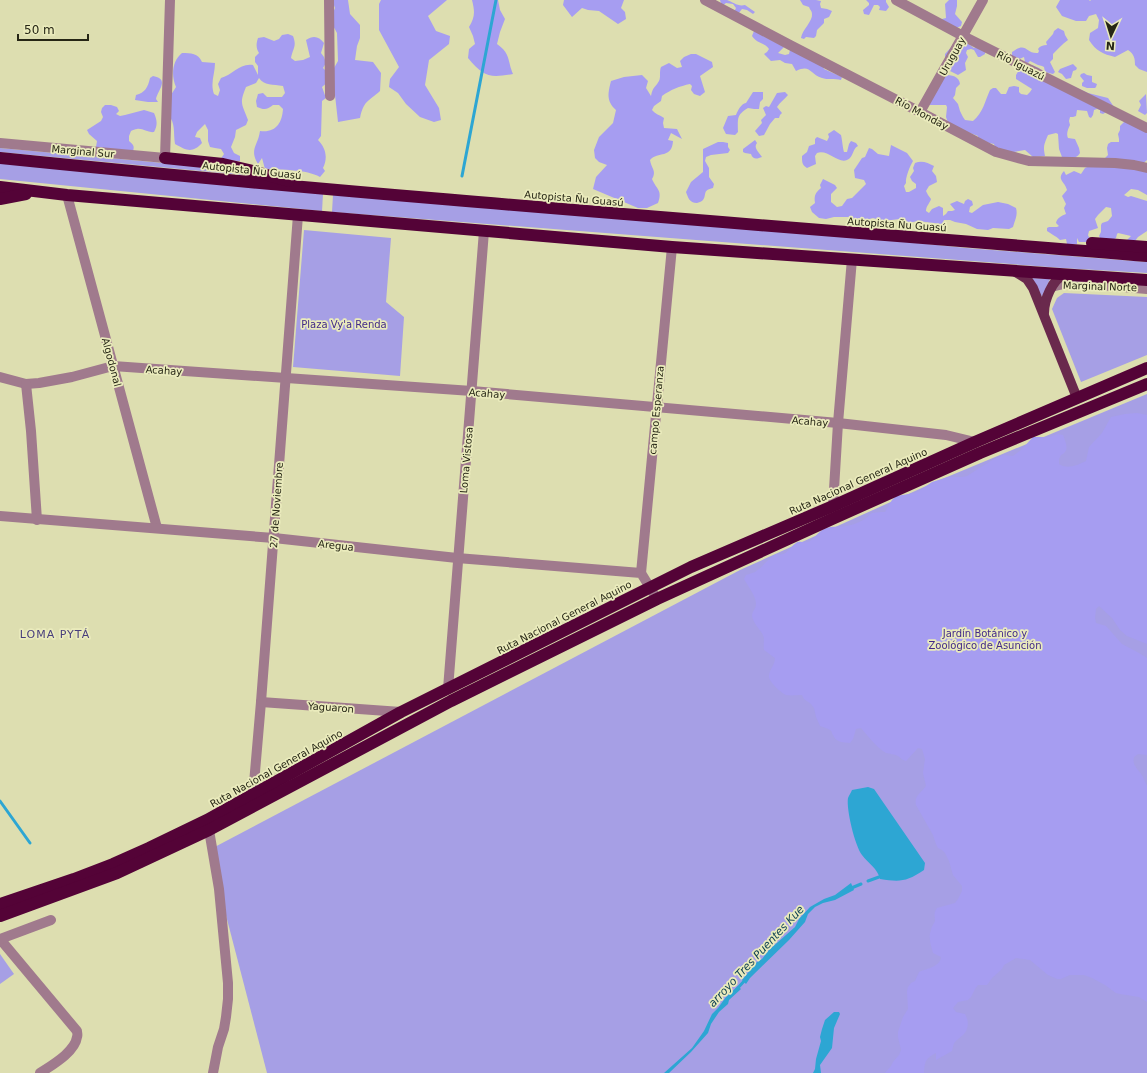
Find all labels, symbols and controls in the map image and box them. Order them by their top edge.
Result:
scale bar [18,16,88,42]
north arrow [1091,16,1131,56]
text: 50 m [24,23,55,37]
street label: Uruguay [937,35,968,77]
text: N [1105,39,1115,52]
street label: Río Iguazú [995,49,1047,82]
street label: Río Monday [893,95,950,132]
street label: Marginal Sur [51,143,116,160]
street label: Autopista Ñu Guasú [202,159,302,181]
street label: Autopista Ñu Guasú [524,188,624,208]
street label: Autopista Ñu Guasú [847,215,947,233]
street label: Marginal Norte [1063,280,1137,293]
park label: Plaza Vy'a Renda [301,319,387,330]
street label: Algodonal [100,337,123,388]
street label: Acahay [145,364,183,377]
street label: campo Esperanza [647,365,666,455]
street label: Acahay [468,386,506,401]
street label: Acahay [791,414,829,429]
street label: Loma Vistosa [458,426,475,494]
street label: Ruta Nacional General Aquino [788,446,929,517]
street label: 27 de Noviembre [268,462,285,548]
street label: Aregua [318,538,354,553]
street label: Ruta Nacional General Aquino [495,579,633,656]
district label: LOMA PYTÁ [20,628,90,641]
park label: Jardín Botánico y Zoológico de Asunción [928,628,1042,651]
street label: Yaguaron [307,700,354,715]
street label: Ruta Nacional General Aquino [208,727,344,810]
water label: arroyo Tres Puentes Kue [706,903,807,1010]

